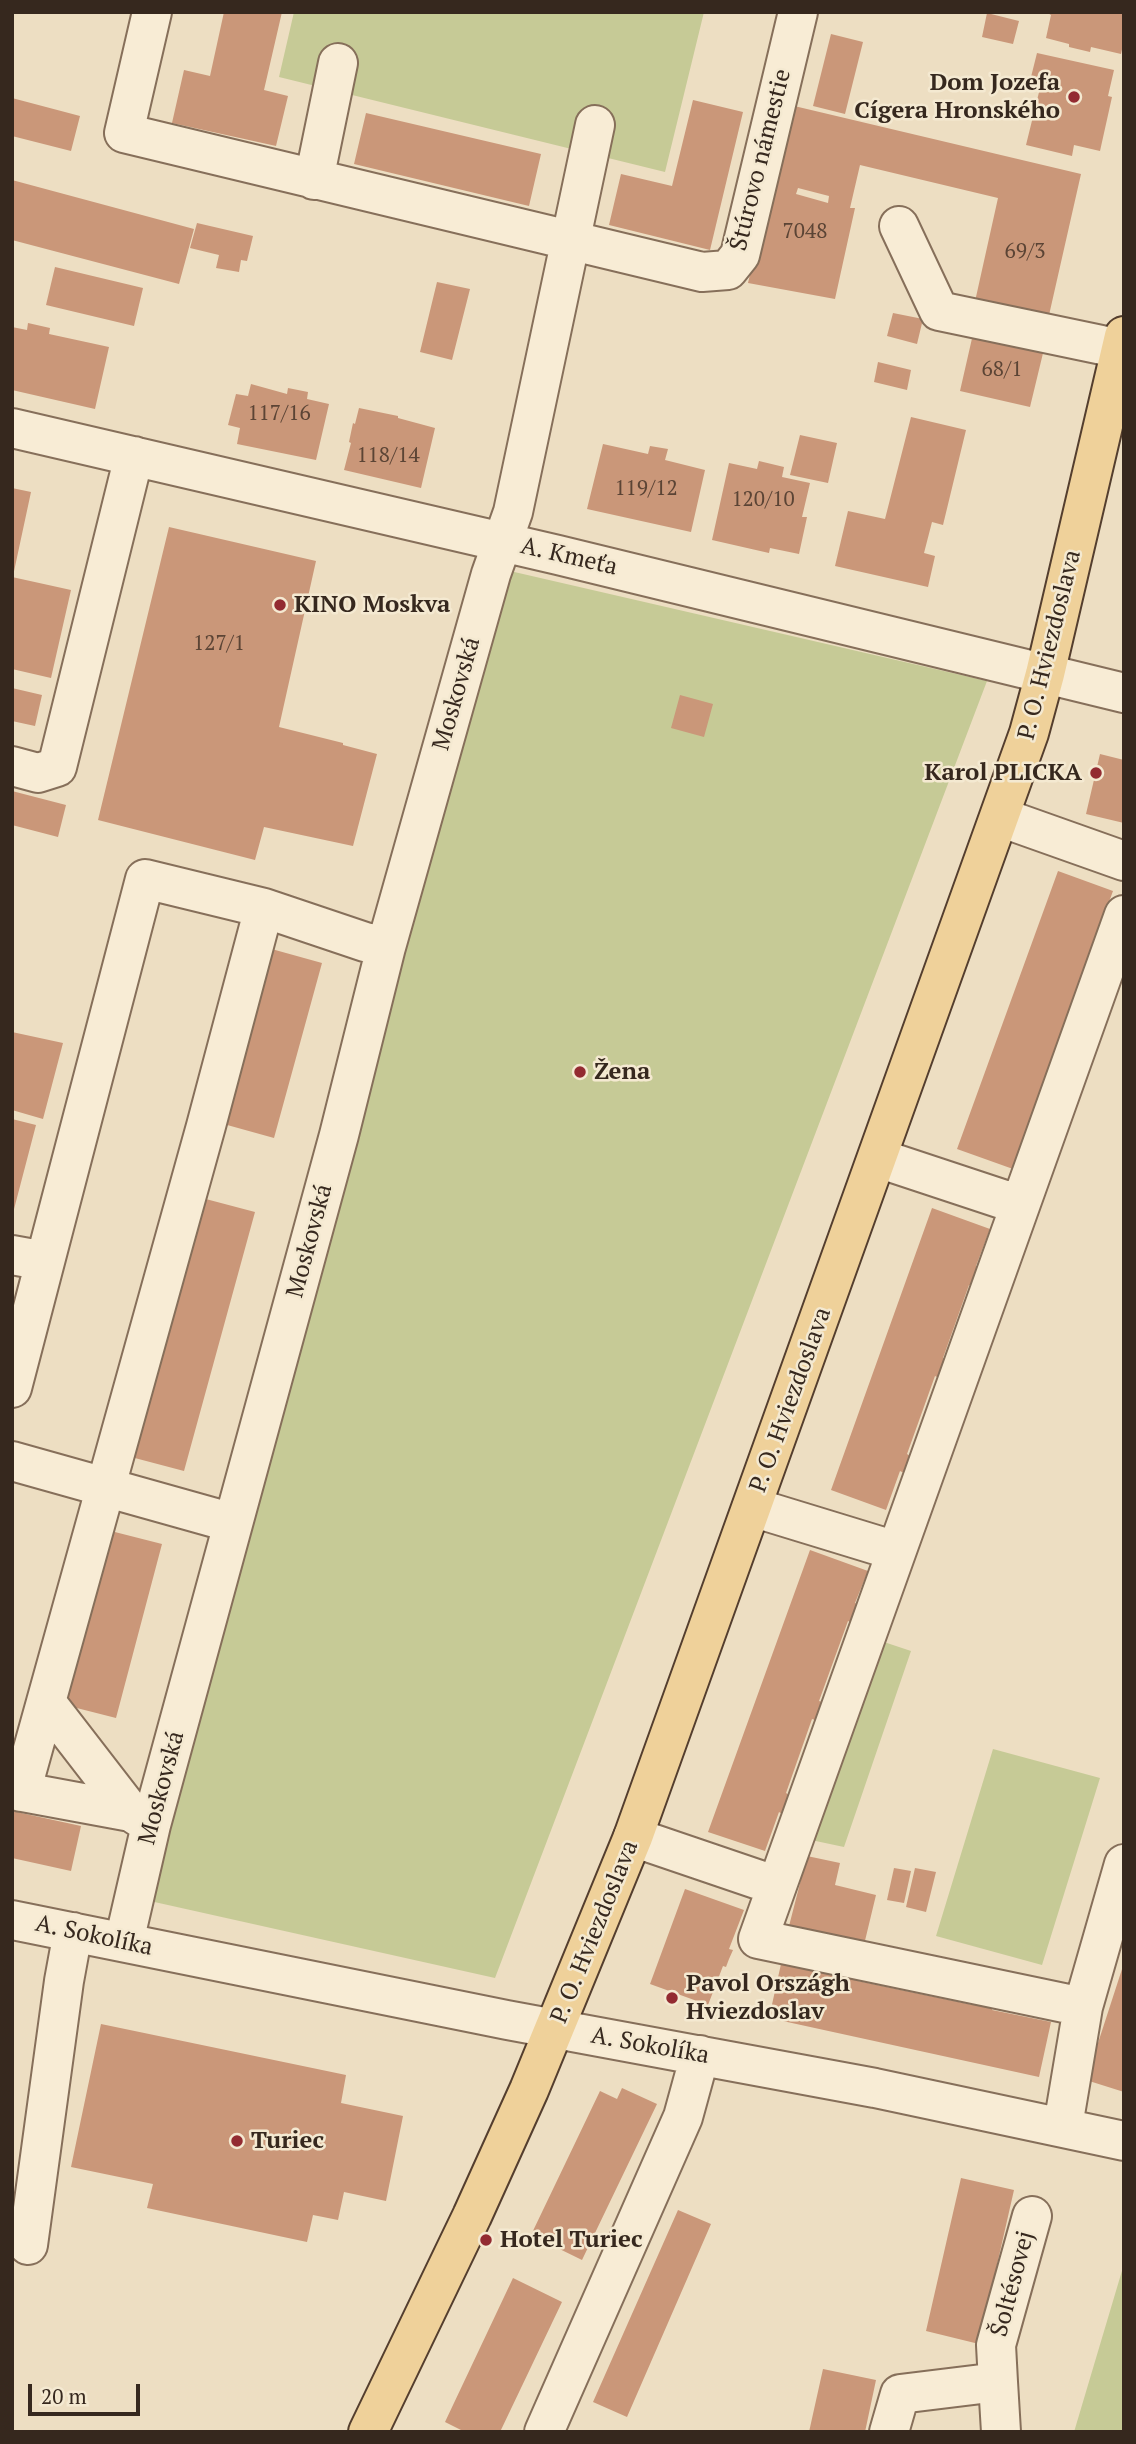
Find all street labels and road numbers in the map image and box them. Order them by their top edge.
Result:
street label: Štúrovo námestie [725,66,797,254]
street label: A. Kmeťa [518,532,620,582]
street label: P. O. Hviezdoslava [1012,547,1088,743]
street label: Moskovská [427,634,487,754]
street label: Moskovská [281,1181,339,1301]
street label: P. O. Hviezdoslava [744,1304,838,1496]
street label: Moskovská [133,1728,191,1848]
street label: P. O. Hviezdoslava [545,1836,645,2028]
street label: A. Sokolíka [33,1910,155,1962]
street label: A. Sokolíka [589,2021,711,2071]
street label: Šoltésovej [985,2228,1041,2340]

